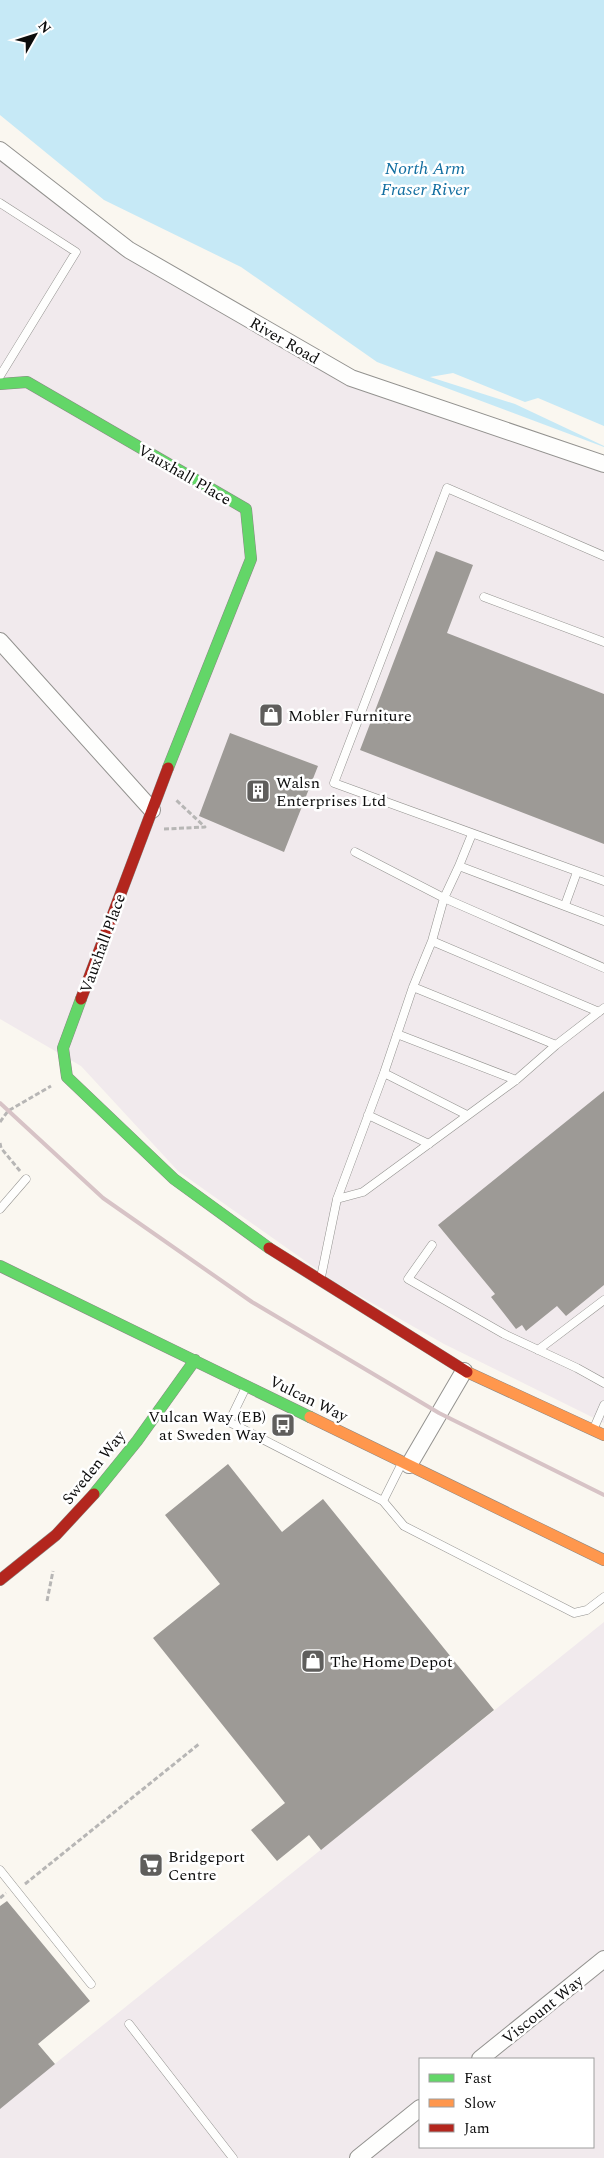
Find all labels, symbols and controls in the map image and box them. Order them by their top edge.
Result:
north arrow [10,10,60,60]
text: N [33,16,56,38]
water label: North Arm Fraser River [381,155,470,203]
street label: River Road [245,311,324,371]
street label: Vauxhall Place [133,438,236,511]
shop icon: Mobler Furniture [258,702,284,728]
place label: Mobler Furniture [288,704,412,728]
place label: Walsn Enterprises Ltd [276,771,386,813]
building icon: Walsn Enterprises Ltd [245,778,271,804]
street label: Vauxhall Place [74,890,132,996]
street label: Vulcan Way [265,1370,353,1429]
place label: Vulcan Way (EB) at Sweden Way [148,1405,267,1447]
bus stop icon: Vulcan Way (EB) at Sweden Way [270,1412,296,1438]
street label: Sweden Way [56,1424,132,1510]
shop icon: The Home Depot [300,1648,326,1674]
place label: The Home Depot [330,1650,453,1674]
place label: Bridgeport Centre [168,1845,245,1887]
supermarket icon: Bridgeport Centre [138,1852,164,1878]
street label: Viscount Way [497,1969,590,2050]
legend [419,2058,594,2148]
text: Fast [464,2067,492,2090]
text: Slow [464,2092,496,2115]
text: Jam [464,2117,490,2140]

